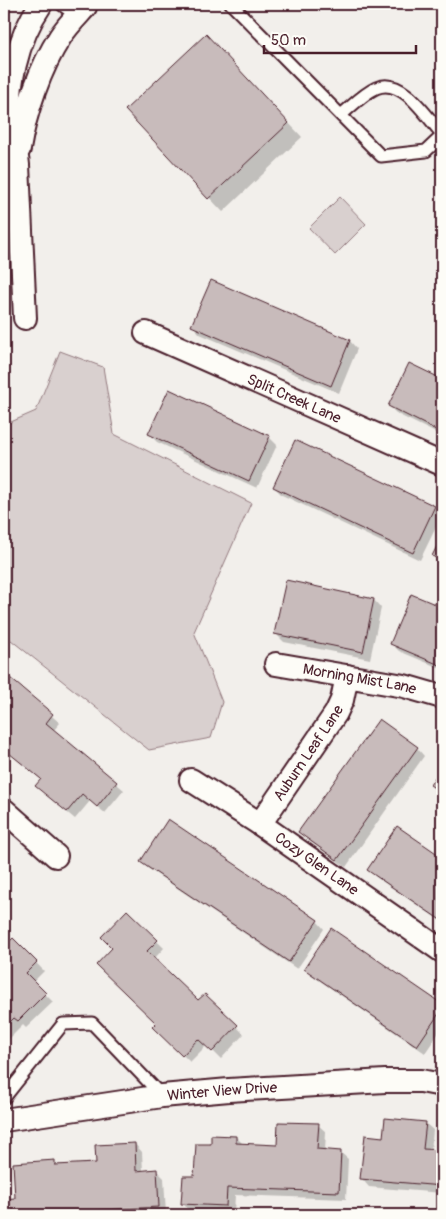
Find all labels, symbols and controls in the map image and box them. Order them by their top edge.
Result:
scale bar [264,22,416,54]
text: 50 m [271,31,306,50]
street label: Split Creek Lane [244,369,345,428]
street label: Morning Mist Lane [301,659,419,699]
street label: Auburn Leaf Lane [269,702,348,805]
street label: Cozy Glen Lane [271,828,363,900]
street label: Winter View Drive [166,1078,278,1105]

